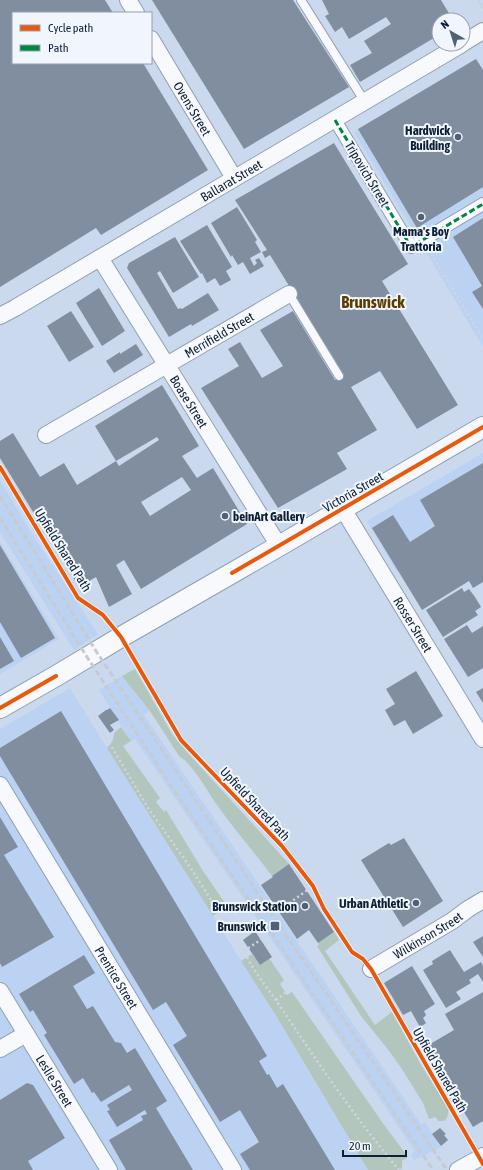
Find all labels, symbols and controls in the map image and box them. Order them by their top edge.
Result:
legend [12,12,152,64]
north arrow [431,12,471,52]
text: N [438,18,451,31]
text: Cycle path [48,21,93,35]
text: Path [48,41,69,55]
street label: Ovens Street [171,79,214,138]
place label: Hardwick Building [405,123,450,153]
marker: Hardwick Building [453,132,463,142]
street label: Tripovich Street [342,139,393,210]
street label: Ballarat Street [198,156,265,204]
marker: Mama's Boy Trattoria [416,212,426,222]
place label: Mama's Boy Trattoria [393,224,450,254]
district label: Brunswick [341,292,405,312]
street label: Merrifield Street [182,309,257,361]
street label: Boase Street [167,372,211,431]
street label: Victoria Street [320,469,386,515]
street label: Upfield Shared Path [31,506,95,594]
place label: beinArt Gallery [233,509,305,524]
marker: beinArt Gallery [220,511,230,521]
street label: Rosser Street [391,594,436,655]
street label: Upfield Shared Path [217,764,293,844]
place label: Urban Athletic [339,896,408,911]
marker: Urban Athletic [411,898,421,908]
place label: Brunswick Station [212,899,297,914]
marker: Brunswick Station [300,901,310,911]
street label: Wilkinson Street [390,908,465,962]
place label: Brunswick [218,919,266,934]
marker: Brunswick [269,920,281,932]
street label: Prentice Street [92,944,141,1012]
street label: Upfield Shared Path [410,1025,470,1115]
street label: Leslie Street [33,1052,76,1110]
scale bar [343,1132,406,1158]
text: 20 m [349,1139,371,1153]

